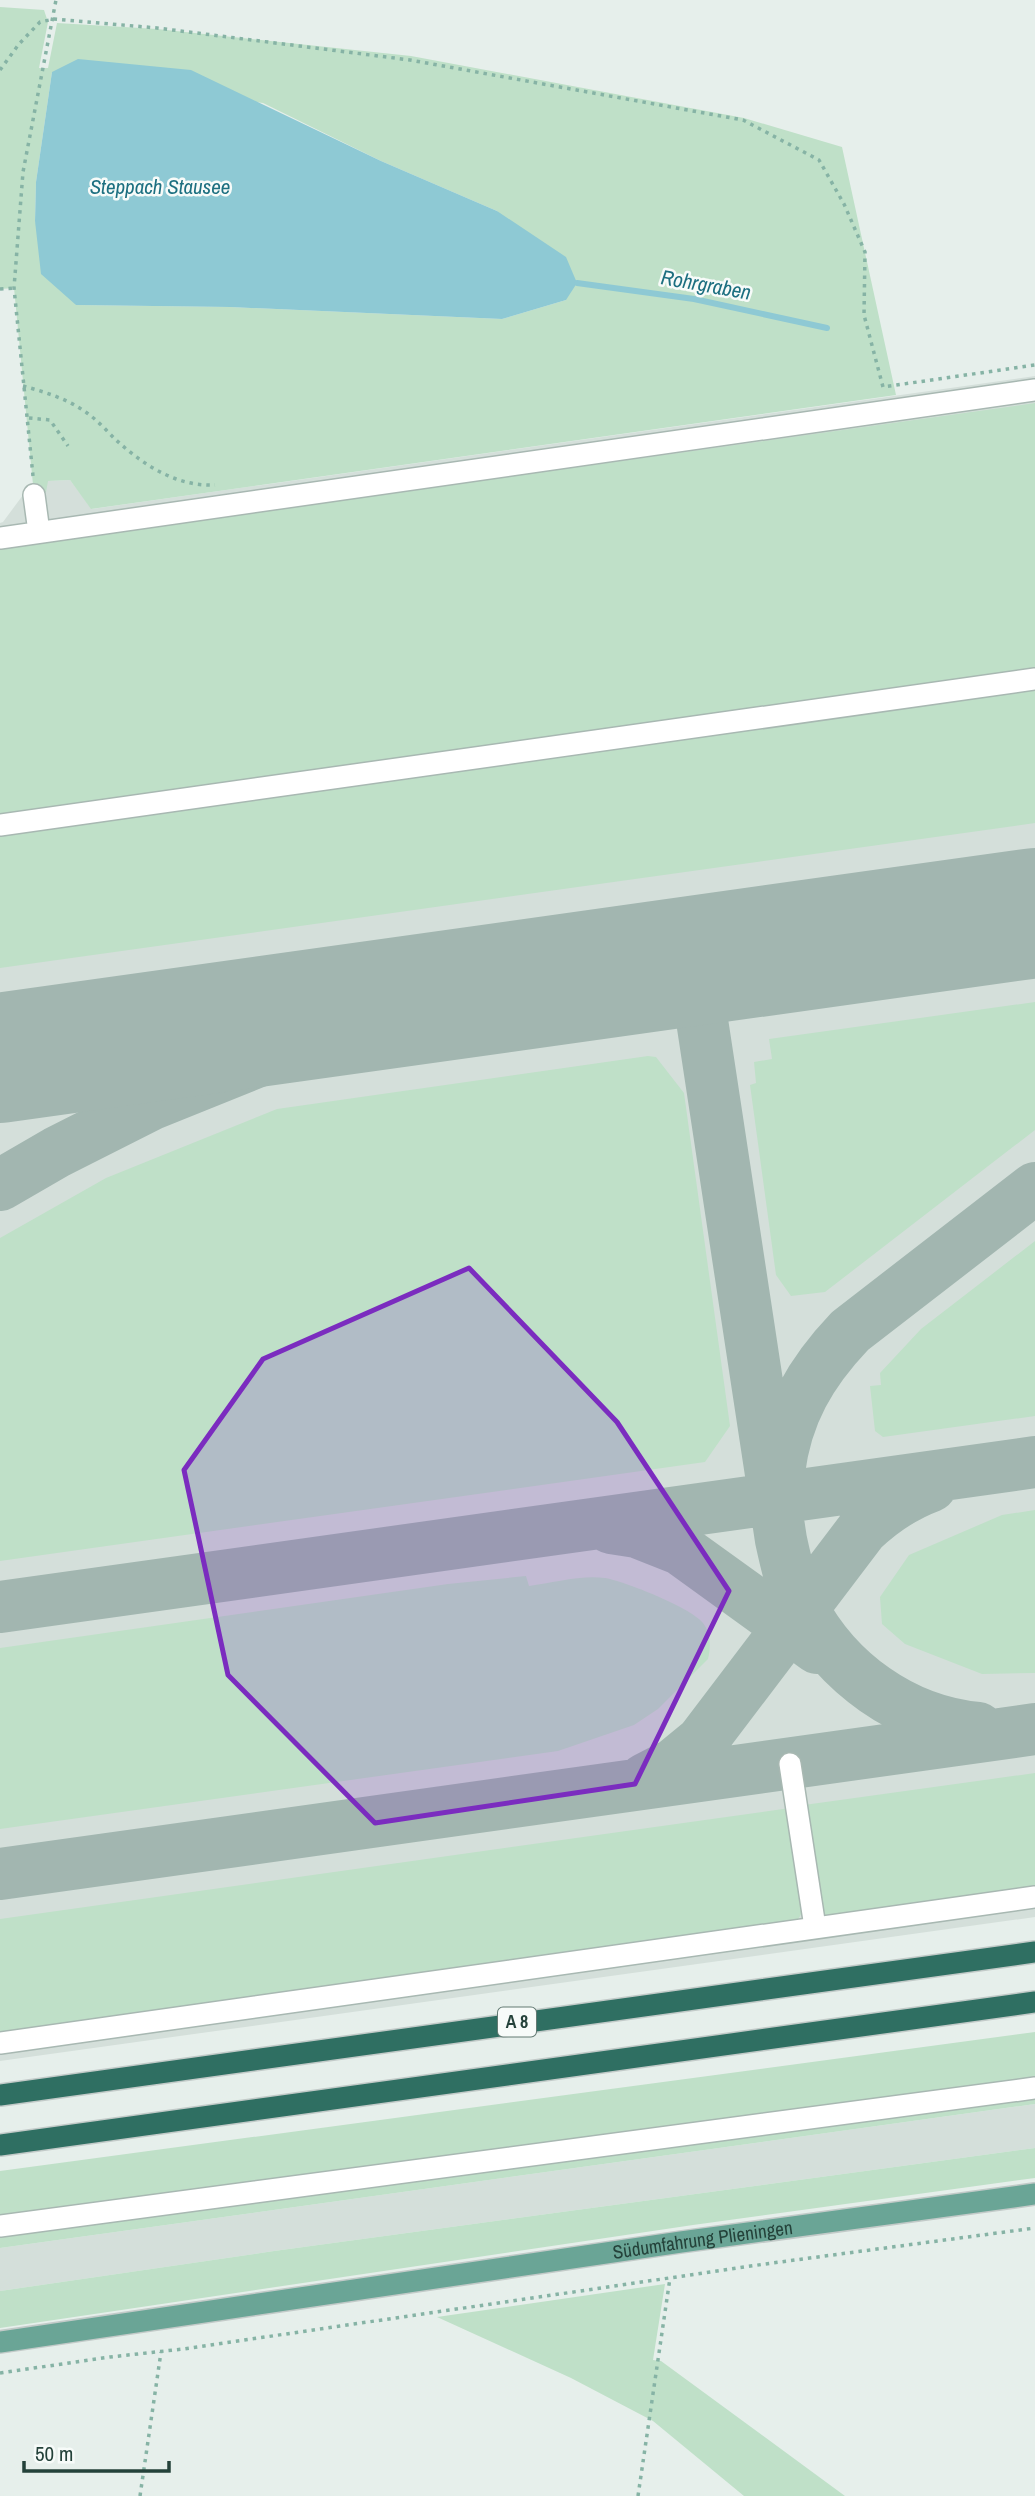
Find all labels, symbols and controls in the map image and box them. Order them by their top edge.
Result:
water label: Steppach Stausee [90,172,230,201]
water label: Rohrgraben [659,262,753,307]
road number: A 8 [498,2008,536,2036]
street label: Südumfahrung Plieningen [611,2214,794,2265]
scale bar [24,2430,170,2474]
text: 50 m [35,2439,73,2468]

